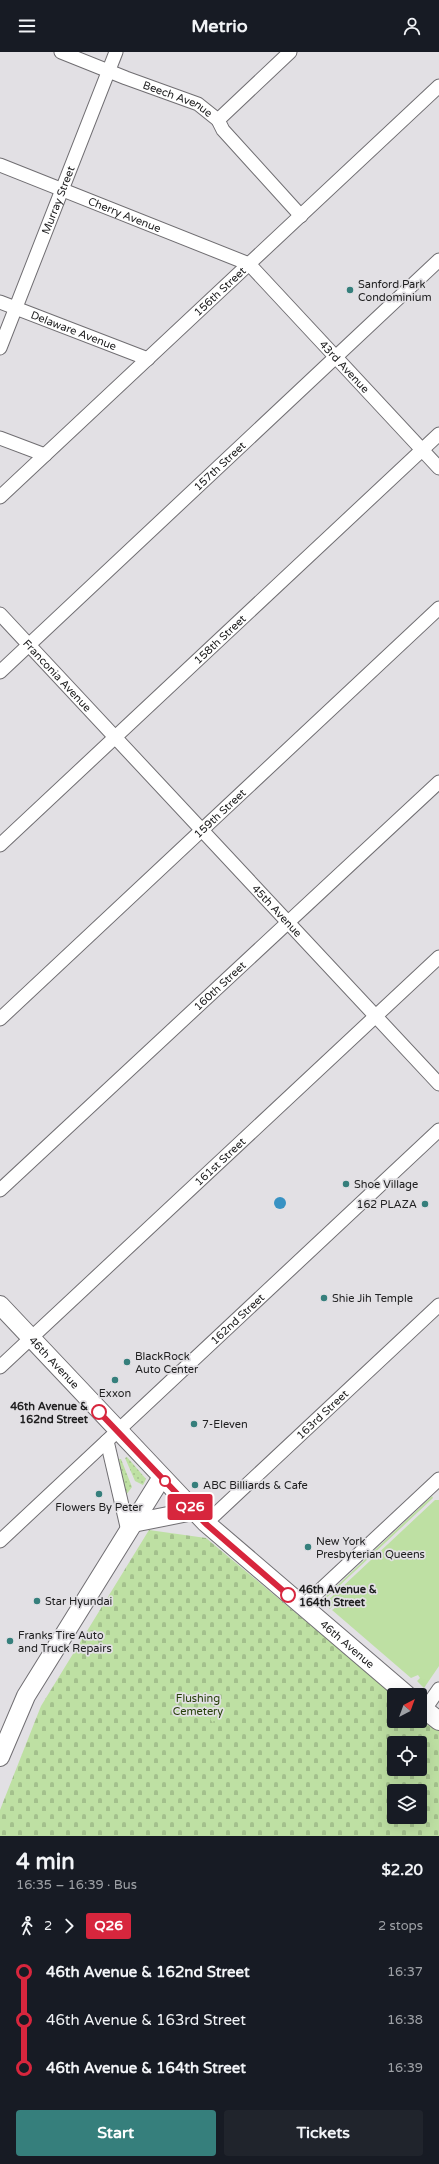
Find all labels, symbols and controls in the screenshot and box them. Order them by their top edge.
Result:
icon: menu [16,15,38,37]
text: Metrio [191,15,248,37]
icon: person [401,15,423,37]
street label: Beech Avenue [141,79,215,120]
street label: Murray Street [39,164,78,236]
street label: Cherry Avenue [86,195,163,235]
street label: 156th Street [192,264,249,319]
place label: Sanford Park Condominium [358,278,432,304]
marker: Sanford Park Condominium [345,285,355,295]
street label: Delaware Avenue [29,309,118,353]
street label: 43rd Avenue [316,338,372,396]
street label: 157th Street [191,439,248,494]
street label: 158th Street [192,612,249,667]
street label: Franconia Avenue [20,637,94,715]
street label: 159th Street [192,786,249,841]
street label: 45th Avenue [249,882,304,940]
street label: 160th Street [191,959,249,1013]
street label: 161st Street [192,1135,248,1189]
place label: Shoe Village [354,1178,418,1191]
marker: Shoe Village [341,1179,351,1189]
place label: 162 PLAZA [356,1198,417,1211]
marker: 162 PLAZA [420,1199,430,1209]
street label: 162nd Street [208,1291,267,1347]
place label: Shie Jih Temple [332,1292,413,1305]
marker: Shie Jih Temple [319,1293,329,1303]
street label: 46th Avenue [26,1334,82,1392]
place label: BlackRock Auto Center [135,1350,199,1376]
marker: BlackRock Auto Center [122,1357,132,1367]
marker: Exxon [110,1375,120,1385]
place label: Exxon [99,1387,131,1400]
street label: 163rd Street [294,1387,351,1442]
place label: 46th Avenue & 162nd Street [10,1400,89,1426]
marker: 46th Avenue & 162nd Street [91,1404,107,1420]
place label: 7-Eleven [202,1418,248,1431]
marker: 7-Eleven [189,1419,199,1429]
unlabelled marker [159,1475,171,1487]
place label: ABC Billiards & Cafe [203,1479,308,1492]
marker: ABC Billiards & Cafe [190,1480,200,1490]
marker: Flowers By Peter [94,1489,104,1499]
line badge: Q26 [167,1494,213,1520]
text: Q26 [176,1498,204,1515]
place label: Flowers By Peter [55,1501,144,1514]
place label: New York Presbyterian Queens [316,1535,425,1561]
marker: New York Presbyterian Queens [303,1542,313,1552]
place label: 46th Avenue & 164th Street [299,1583,377,1609]
marker: 46th Avenue & 164th Street [280,1587,296,1603]
place label: Star Hyundai [45,1595,112,1608]
marker: Star Hyundai [32,1596,42,1606]
street label: 46th Avenue [317,1618,377,1671]
place label: Franks Tire Auto and Truck Repairs [18,1629,112,1655]
marker: Franks Tire Auto and Truck Repairs [5,1636,15,1646]
north arrow [387,1688,427,1728]
map controls [387,1688,427,1824]
park label: Flushing Cemetery [173,1692,223,1718]
button: locate [387,1736,427,1776]
button: layers [387,1784,427,1824]
text: 4 min [16,1849,75,1875]
text: $2.20 [382,1861,423,1879]
text: 16:35 – 16:39 · Bus [16,1877,137,1893]
icon: walk [16,1915,38,1937]
icon: forward [58,1915,80,1937]
text: Q26 [94,1917,123,1934]
text: 2 [44,1918,52,1934]
text: 2 stops [378,1918,423,1934]
text: 46th Avenue & 162nd Street [46,1963,250,1981]
text: 16:37 [387,1964,423,1980]
text: 46th Avenue & 163rd Street [46,2011,246,2029]
text: 16:38 [387,2012,423,2028]
text: 46th Avenue & 164th Street [46,2059,246,2077]
text: 16:39 [387,2060,423,2076]
button: Start [16,2110,216,2156]
button: Tickets [224,2110,423,2156]

